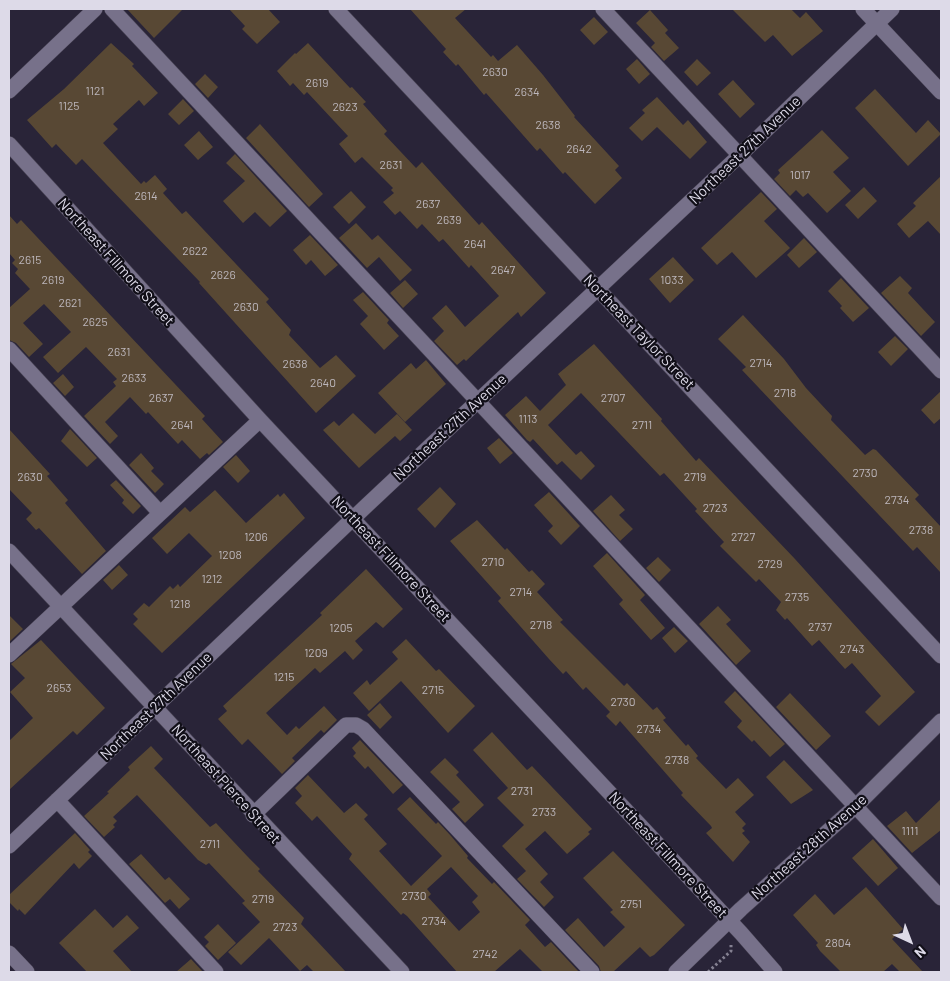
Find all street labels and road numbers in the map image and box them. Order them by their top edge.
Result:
street label: Northeast 27th Avenue [686,92,804,208]
street label: Northeast Fillmore Street [54,194,178,330]
street label: Northeast Taylor Street [580,271,698,393]
street label: Northeast 27th Avenue [390,370,510,484]
street label: Northeast Fillmore Street [328,492,454,626]
street label: Northeast 27th Avenue [97,648,215,764]
street label: Northeast Pierce Street [168,721,284,847]
street label: Northeast Fillmore Street [605,788,731,922]
street label: Northeast 28th Avenue [748,791,870,903]

